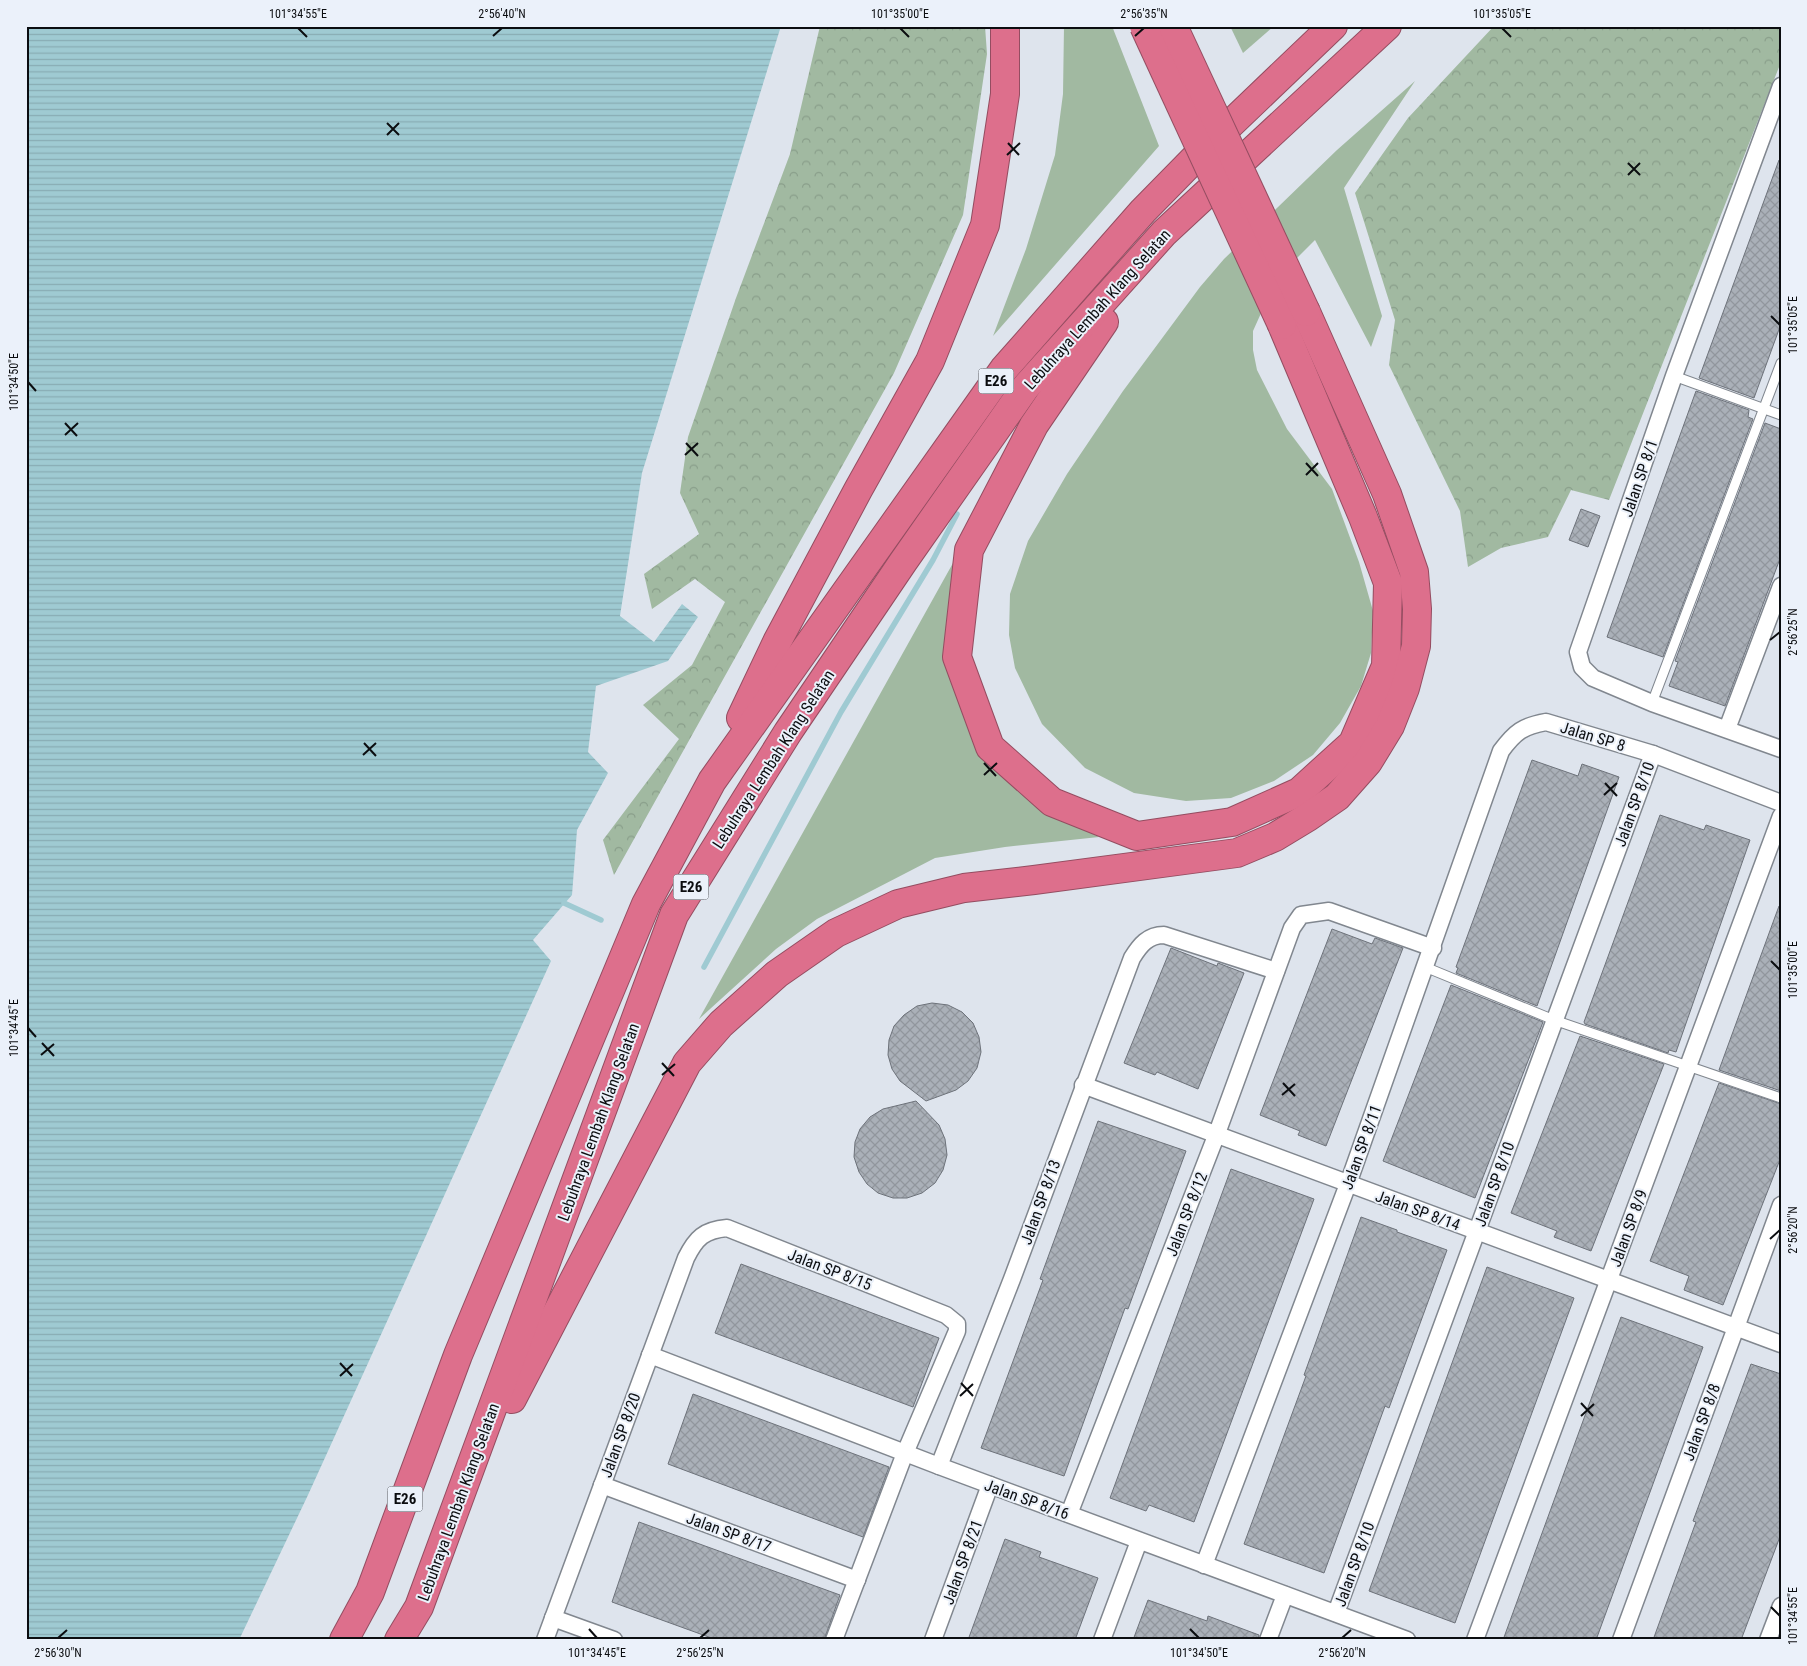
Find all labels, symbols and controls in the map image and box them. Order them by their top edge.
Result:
text: 101°34'55"E [269,7,327,21]
text: 2°56'40"N [478,7,526,21]
text: 101°35'00"E [871,7,929,21]
text: 2°56'35"N [1120,7,1168,21]
text: 101°35'05"E [1473,7,1531,21]
street label: Lebuhraya Lembah Klang Selatan [1020,225,1174,393]
text: 101°35'05"E [1786,296,1800,354]
text: 101°34'50"E [7,353,21,411]
road number: E26 [978,368,1014,394]
street label: Jalan SP 8/1 [1617,437,1662,519]
text: 2°56'25"N [1786,608,1800,656]
street label: Lebuhraya Lembah Klang Selatan [708,666,838,852]
street label: Jalan SP 8 [1558,718,1628,755]
street label: Jalan SP 8/10 [1610,759,1659,849]
road number: E26 [674,874,708,900]
text: 101°35'00"E [1786,941,1800,999]
text: 101°34'45"E [7,999,21,1057]
street label: Lebuhraya Lembah Klang Selatan [554,1021,643,1224]
street label: Jalan SP 8/11 [1337,1102,1386,1192]
street label: Jalan SP 8/10 [1470,1139,1519,1229]
street label: Jalan SP 8/13 [1016,1157,1065,1247]
street label: Jalan SP 8/12 [1162,1169,1211,1259]
street label: Jalan SP 8/14 [1373,1186,1463,1235]
street label: Jalan SP 8/9 [1606,1187,1651,1269]
text: 2°56'20"N [1786,1206,1800,1254]
street label: Jalan SP 8/15 [785,1245,875,1294]
street label: Jalan SP 8/8 [1679,1381,1724,1463]
street label: Jalan SP 8/20 [596,1390,645,1480]
street label: Lebuhraya Lembah Klang Selatan [414,1401,503,1604]
street label: Jalan SP 8/16 [982,1475,1072,1524]
road number: E26 [388,1486,422,1512]
street label: Jalan SP 8/17 [684,1508,774,1557]
street label: Jalan SP 8/21 [938,1517,987,1607]
street label: Jalan SP 8/10 [1330,1519,1379,1609]
text: 101°34'55"E [1786,1587,1800,1645]
text: 2°56'30"N [34,1646,82,1660]
text: 101°34'45"E [568,1646,626,1660]
text: 2°56'25"N [676,1646,724,1660]
text: 101°34'50"E [1170,1646,1228,1660]
text: 2°56'20"N [1318,1646,1366,1660]

